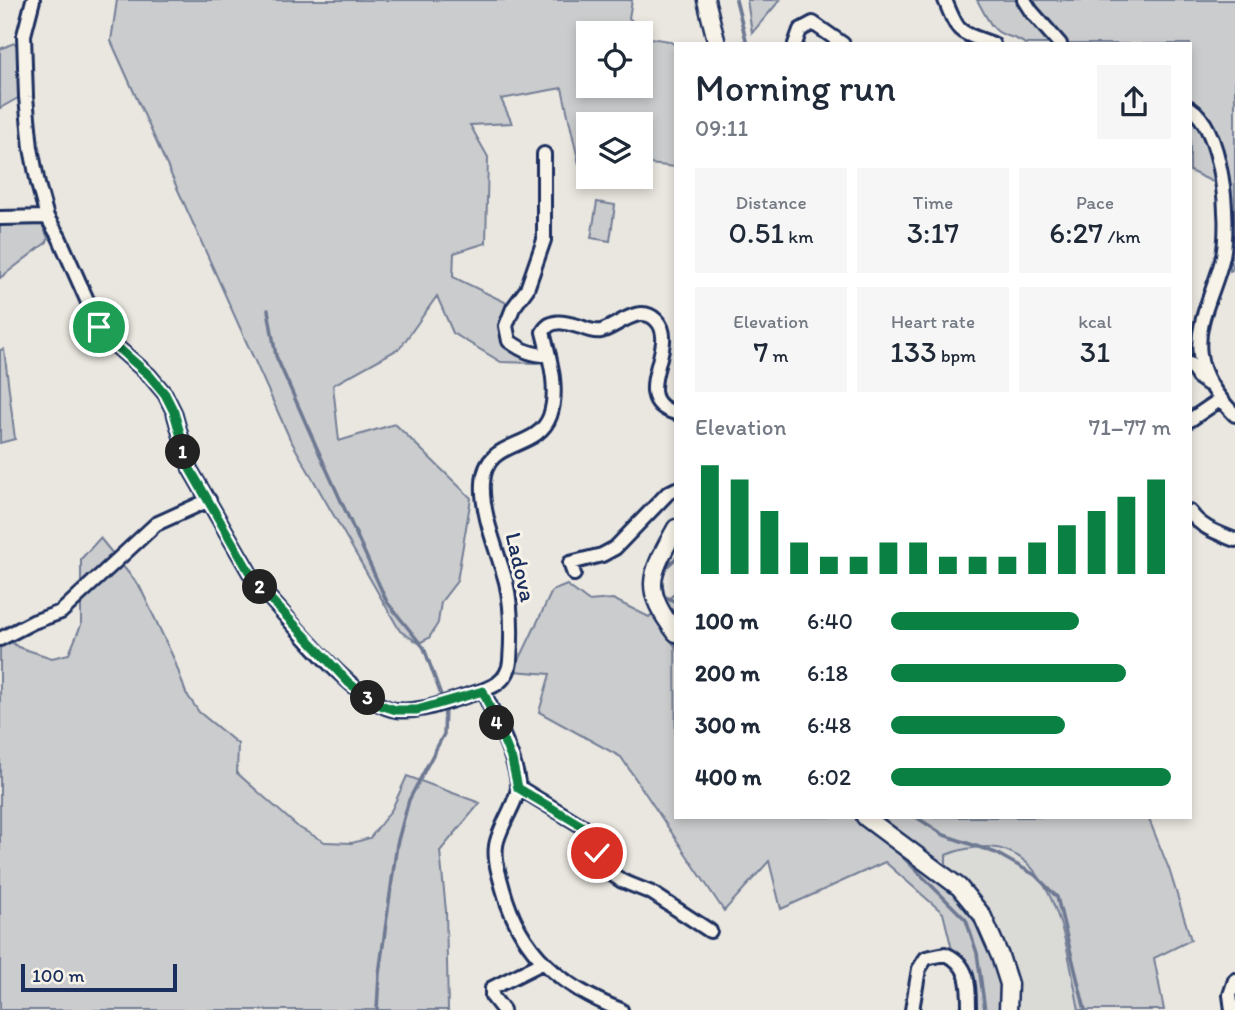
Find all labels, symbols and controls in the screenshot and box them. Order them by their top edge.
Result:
map controls [576,21,653,189]
button: locate [576,21,653,98]
text: Morning run [695,65,896,111]
button: share [1097,65,1171,139]
button: layers [576,112,653,189]
text: 09:11 [695,114,748,142]
text: Distance [735,191,807,214]
text: Time [913,191,953,214]
text: Pace [1076,191,1114,214]
text: 0.51 [729,214,784,251]
text: 3:17 [907,214,959,251]
text: 6:27 [1049,214,1103,251]
text: km [784,225,813,248]
text: /km [1103,225,1141,248]
pin [69,297,129,357]
icon: arrive [80,308,118,346]
text: Elevation [733,310,809,333]
text: Heart rate [891,310,975,333]
text: kcal [1078,310,1112,333]
text: 7 [753,333,768,370]
text: 133 [890,333,937,370]
text: 31 [1080,333,1110,370]
text: m [768,344,789,367]
text: bpm [937,344,976,367]
text: Elevation [695,413,786,441]
text: 71–77 m [1089,413,1171,441]
pin: 1 [166,434,200,470]
text: 1 [178,440,187,463]
street label: Ladova [499,529,543,605]
pin: 2 [243,570,278,604]
text: 2 [255,575,265,598]
text: 100 m [695,607,759,635]
text: 6:40 [807,607,853,635]
text: 200 m [695,659,760,687]
text: 6:18 [807,659,848,687]
pin: 3 [350,680,386,716]
text: 3 [362,686,373,709]
pin: 4 [480,706,514,740]
text: 4 [491,711,502,734]
text: 300 m [695,711,760,739]
text: 6:48 [807,711,851,739]
text: 400 m [695,763,762,791]
text: 6:02 [807,763,851,791]
pin [567,823,627,883]
icon: check [578,834,616,872]
scale bar [21,961,177,993]
text: 100 m [32,964,84,987]

